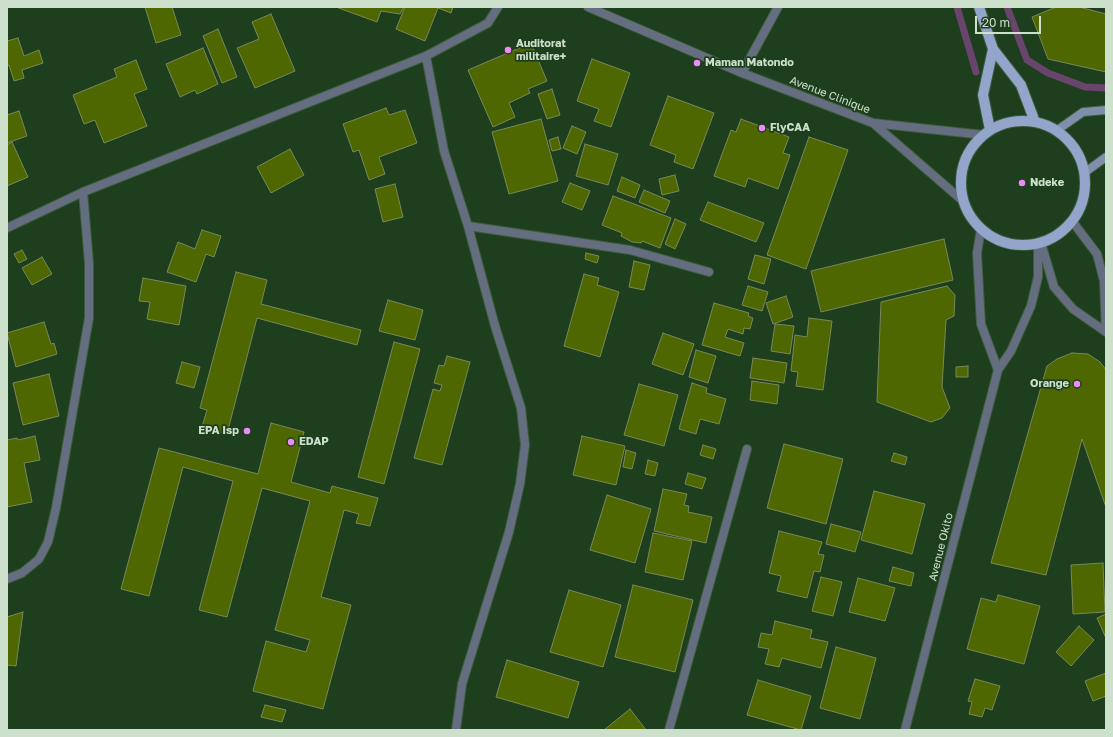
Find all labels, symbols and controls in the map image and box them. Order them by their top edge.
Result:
scale bar [977,8,1043,34]
text: 20 m [982,15,1010,30]
place label: Auditorat militaire+ [516,37,566,63]
marker: Auditorat militaire+ [503,45,513,55]
place label: Maman Matondo [705,56,794,70]
marker: Maman Matondo [692,58,702,68]
street label: Avenue Clinique [788,74,872,116]
place label: FlyCAA [770,121,810,135]
marker: FlyCAA [757,123,767,133]
place label: Ndeke [1030,176,1064,190]
marker: Ndeke [1017,178,1027,188]
place label: Orange [1030,377,1069,391]
marker: Orange [1072,379,1082,389]
place label: EPA Isp [198,424,239,438]
marker: EPA Isp [242,426,252,436]
place label: EDAP [299,435,329,449]
marker: EDAP [286,437,296,447]
street label: Avenue Okito [926,511,956,583]

